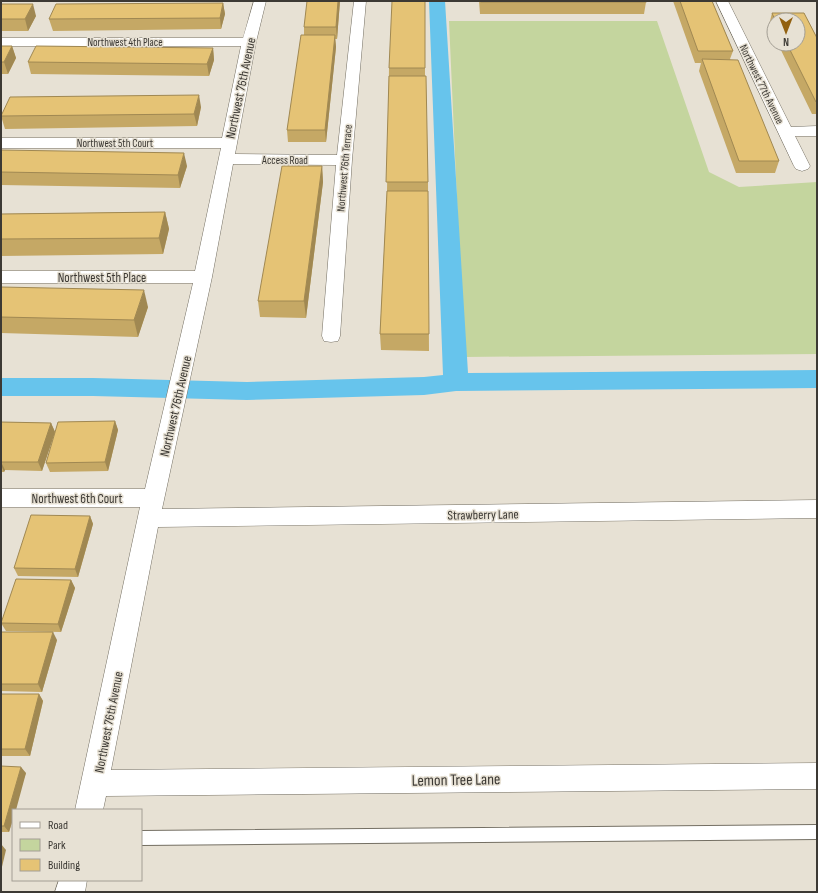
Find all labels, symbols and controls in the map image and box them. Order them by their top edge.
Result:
north arrow [766,12,806,52]
street label: Northwest 4th Place [87,36,163,49]
street label: Northwest 76th Avenue [222,36,259,140]
street label: Northwest 77th Avenue [737,42,787,126]
street label: Northwest 76th Terrace [334,124,355,212]
street label: Northwest 5th Court [77,137,154,150]
street label: Access Road [261,154,308,167]
street label: Northwest 5th Place [58,270,146,286]
street label: Northwest 76th Avenue [157,354,195,458]
street label: Northwest 6th Court [32,491,122,507]
street label: Strawberry Lane [447,506,519,524]
street label: Northwest 76th Avenue [91,670,127,774]
street label: Lemon Tree Lane [411,770,501,791]
legend [12,809,142,881]
text: Road [48,818,68,833]
text: Park [48,838,66,853]
text: Building [48,858,80,873]

